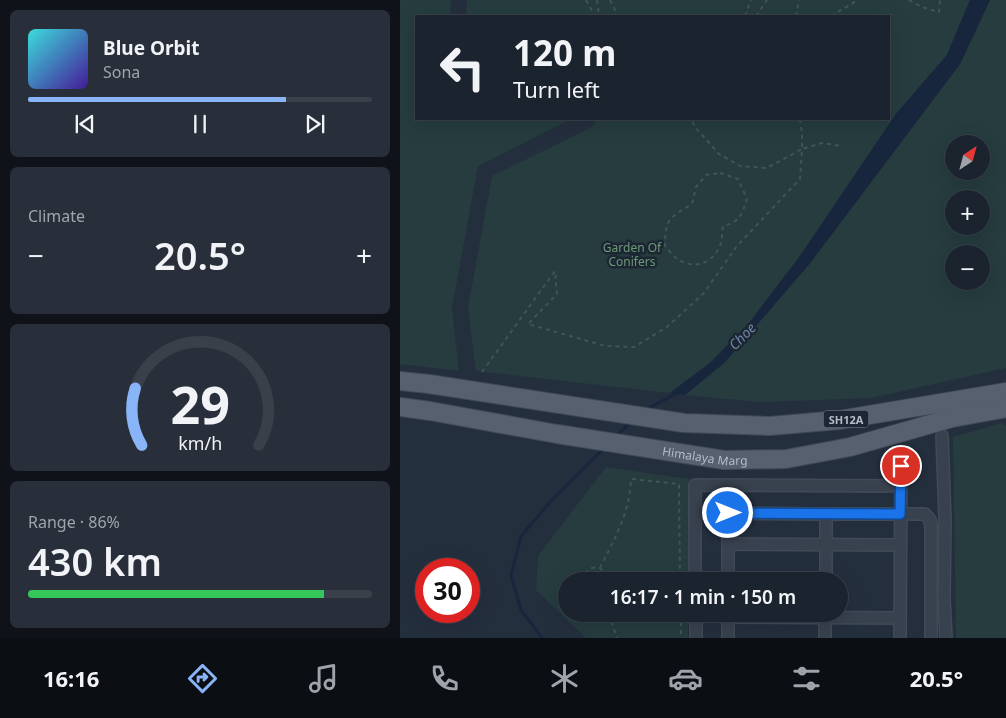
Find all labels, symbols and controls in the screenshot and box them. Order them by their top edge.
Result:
text: 120 m [513,29,616,76]
text: Blue Orbit [103,35,199,61]
icon: left [430,35,495,100]
text: Sona [103,61,140,83]
text: Turn left [513,74,600,104]
icon: previous [71,110,99,138]
icon: pause [186,110,214,138]
icon: next [301,110,329,138]
north arrow [945,135,990,180]
map controls [945,135,990,290]
button: + [945,190,990,235]
text: Climate [28,205,85,227]
text: 20.5° [154,229,246,281]
text: − [28,236,44,274]
text: + [356,236,372,274]
park label: Garden Of Conifers [603,239,662,270]
button: − [945,245,990,290]
water label: Choe [724,318,760,354]
text: 29 [170,368,230,439]
road number: SH12A [824,410,868,428]
text: km/h [178,431,222,455]
street label: Himalaya Marg [661,442,748,469]
pin [880,445,922,487]
icon: arrive [887,452,915,480]
position arrow [701,486,753,538]
text: Range · 86% [28,511,120,533]
text: 430 km [28,535,162,587]
speed limit sign: 30 [415,558,480,623]
text: 16:17 · 1 min · 150 m [610,584,796,610]
icon: directions [185,661,220,696]
icon: music [306,661,341,696]
icon: phone [427,661,462,696]
icon: climate [547,661,582,696]
icon: car [668,661,703,696]
icon: filters [789,661,824,696]
text: 16:16 [43,663,99,693]
text: 20.5° [910,663,963,693]

